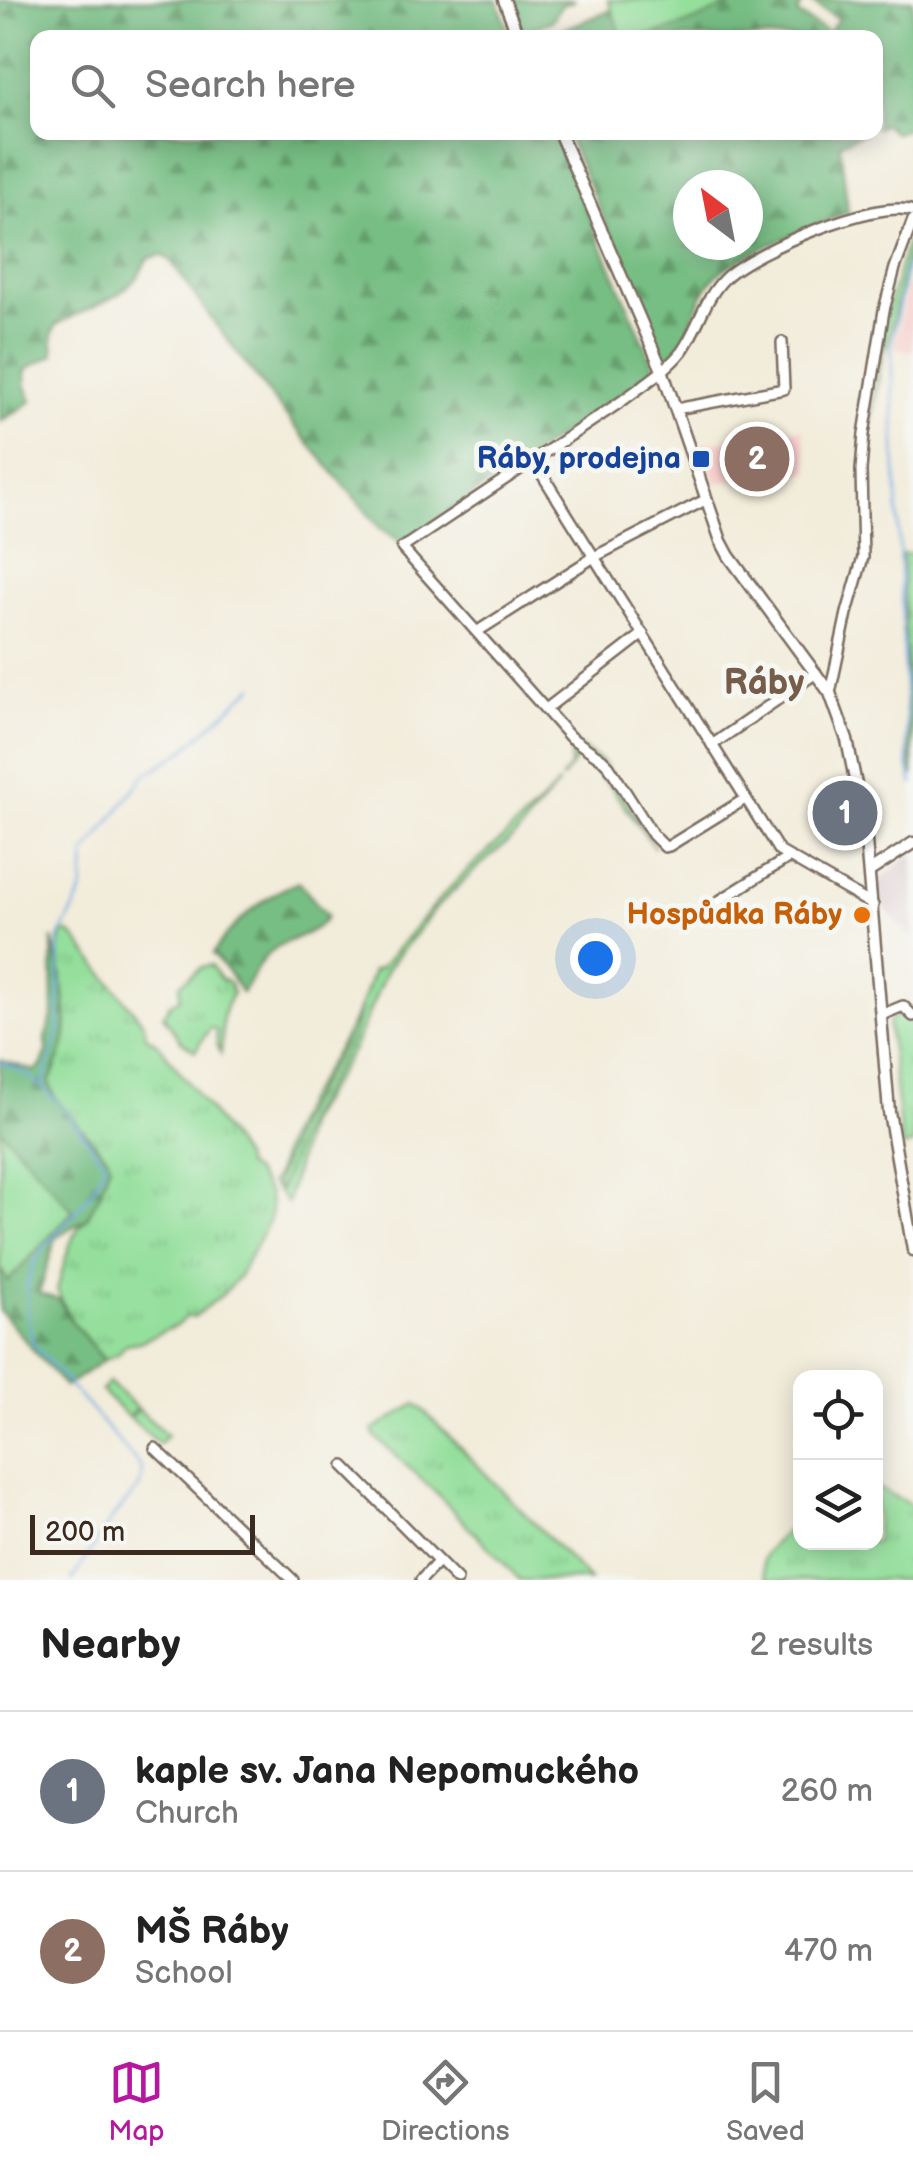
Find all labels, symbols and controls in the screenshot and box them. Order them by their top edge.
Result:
search box [30,30,883,140]
icon: search [65,58,120,113]
text: Search here [145,63,356,108]
north arrow [673,170,763,260]
pin: 2 [724,422,790,496]
place label: Ráby, prodejna [477,441,681,477]
marker: Ráby, prodejna [690,448,712,470]
district label: Ráby [724,662,804,705]
pin: 1 [812,776,878,850]
place label: Hospůdka Ráby [627,897,842,933]
marker: Hospůdka Ráby [851,904,873,926]
your location [570,933,621,984]
map controls [793,1370,883,1550]
button: locate [793,1370,883,1460]
button: layers [793,1460,883,1550]
scale bar [30,1510,255,1554]
text: 200 m [45,1516,125,1549]
text: Nearby [40,1620,180,1671]
text: 2 results [749,1626,873,1665]
text: kaple sv. Jana Nepomuckého [135,1749,639,1794]
text: 1 [66,1772,79,1811]
text: 260 m [781,1772,873,1811]
text: Church [135,1794,239,1833]
text: MŠ Ráby [135,1909,289,1954]
text: 2 [63,1932,82,1971]
text: 470 m [784,1932,873,1971]
text: School [135,1954,233,1993]
tab: Map [108,2055,165,2148]
tab: Directions [381,2055,510,2148]
tab: Saved [726,2055,805,2148]

